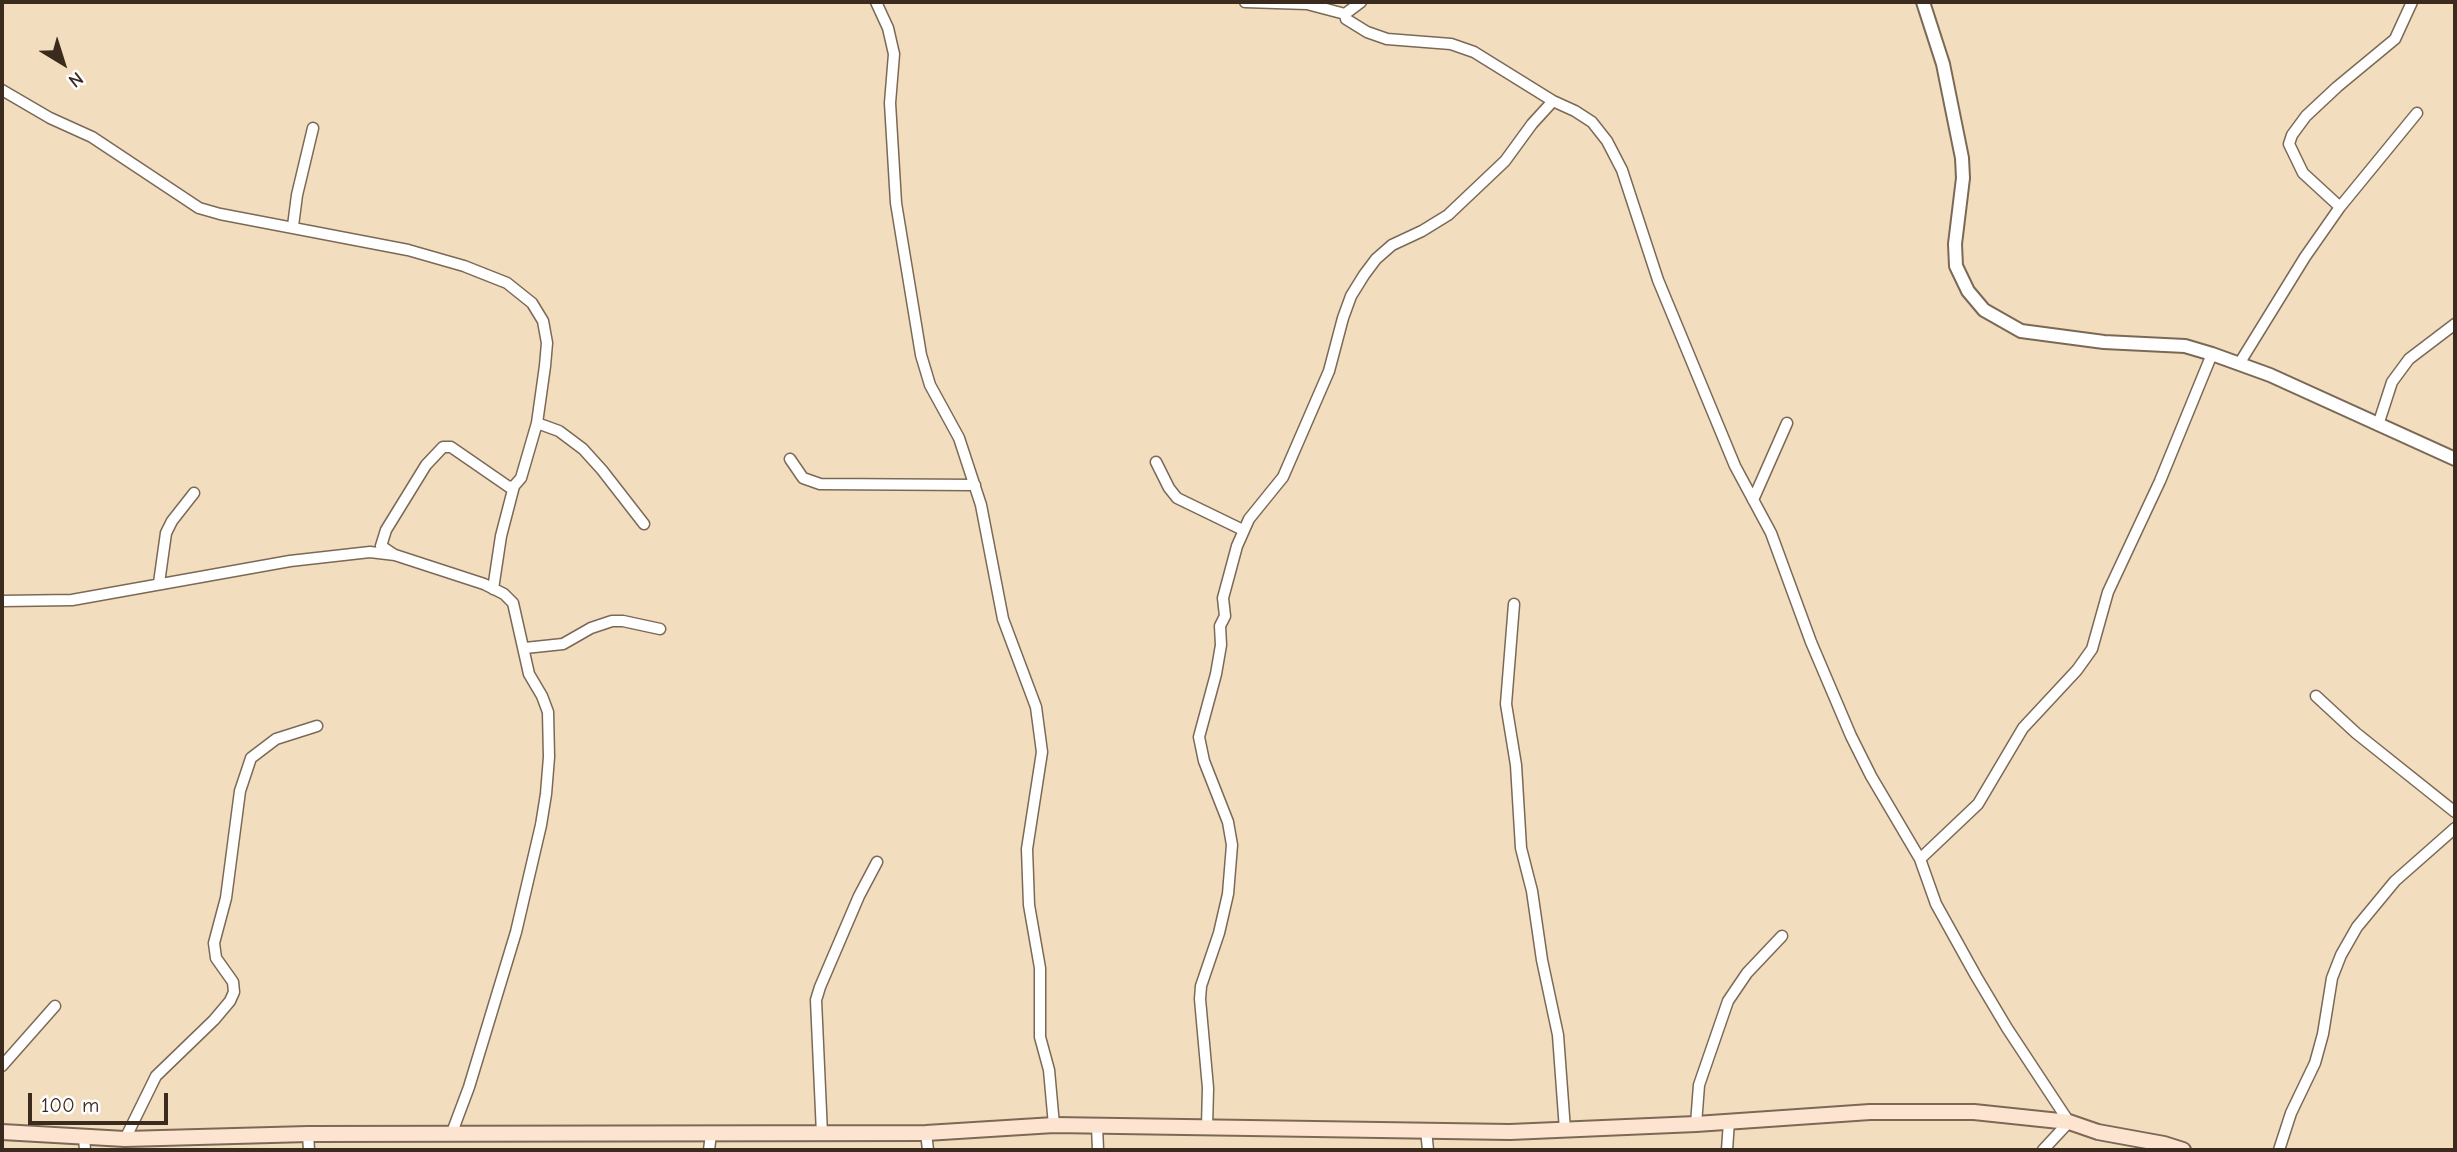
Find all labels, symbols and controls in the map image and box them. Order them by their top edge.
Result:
north arrow [28,28,98,98]
text: N [64,67,88,92]
scale bar [32,1078,172,1122]
text: 100 m [41,1093,99,1117]

